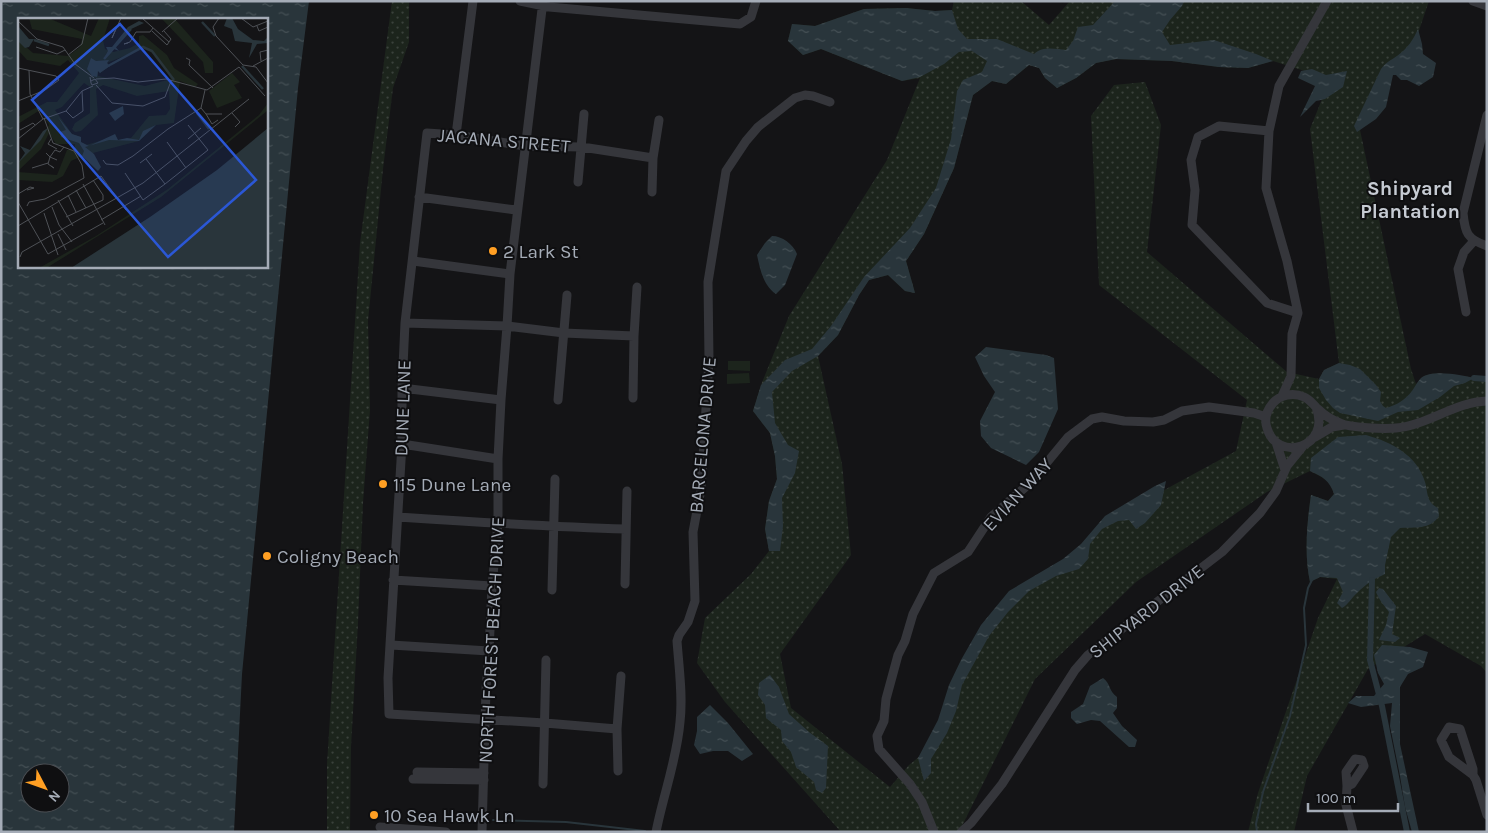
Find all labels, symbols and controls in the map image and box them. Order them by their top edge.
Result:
inset map [18,18,268,268]
street label: JACANA STREET [437,124,572,158]
district label: Shipyard Plantation [1360,177,1460,223]
place label: 2 Lark St [503,241,579,263]
marker: 2 Lark St [487,245,499,257]
street label: BARCELONA DRIVE [685,356,721,514]
street label: DUNE LANE [390,359,416,457]
street label: EVIAN WAY [978,453,1058,536]
place label: 115 Dune Lane [393,474,511,496]
marker: 115 Dune Lane [377,478,389,490]
street label: NORTH FOREST BEACH DRIVE [475,516,509,764]
place label: Coligny Beach [277,546,399,568]
marker: Coligny Beach [261,550,273,562]
street label: SHIPYARD DRIVE [1085,560,1208,663]
north arrow [20,763,70,813]
scale bar [1308,780,1398,812]
text: N [45,787,64,806]
text: 100 m [1316,789,1356,807]
place label: 10 Sea Hawk Ln [384,805,515,827]
marker: 10 Sea Hawk Ln [368,809,380,821]

